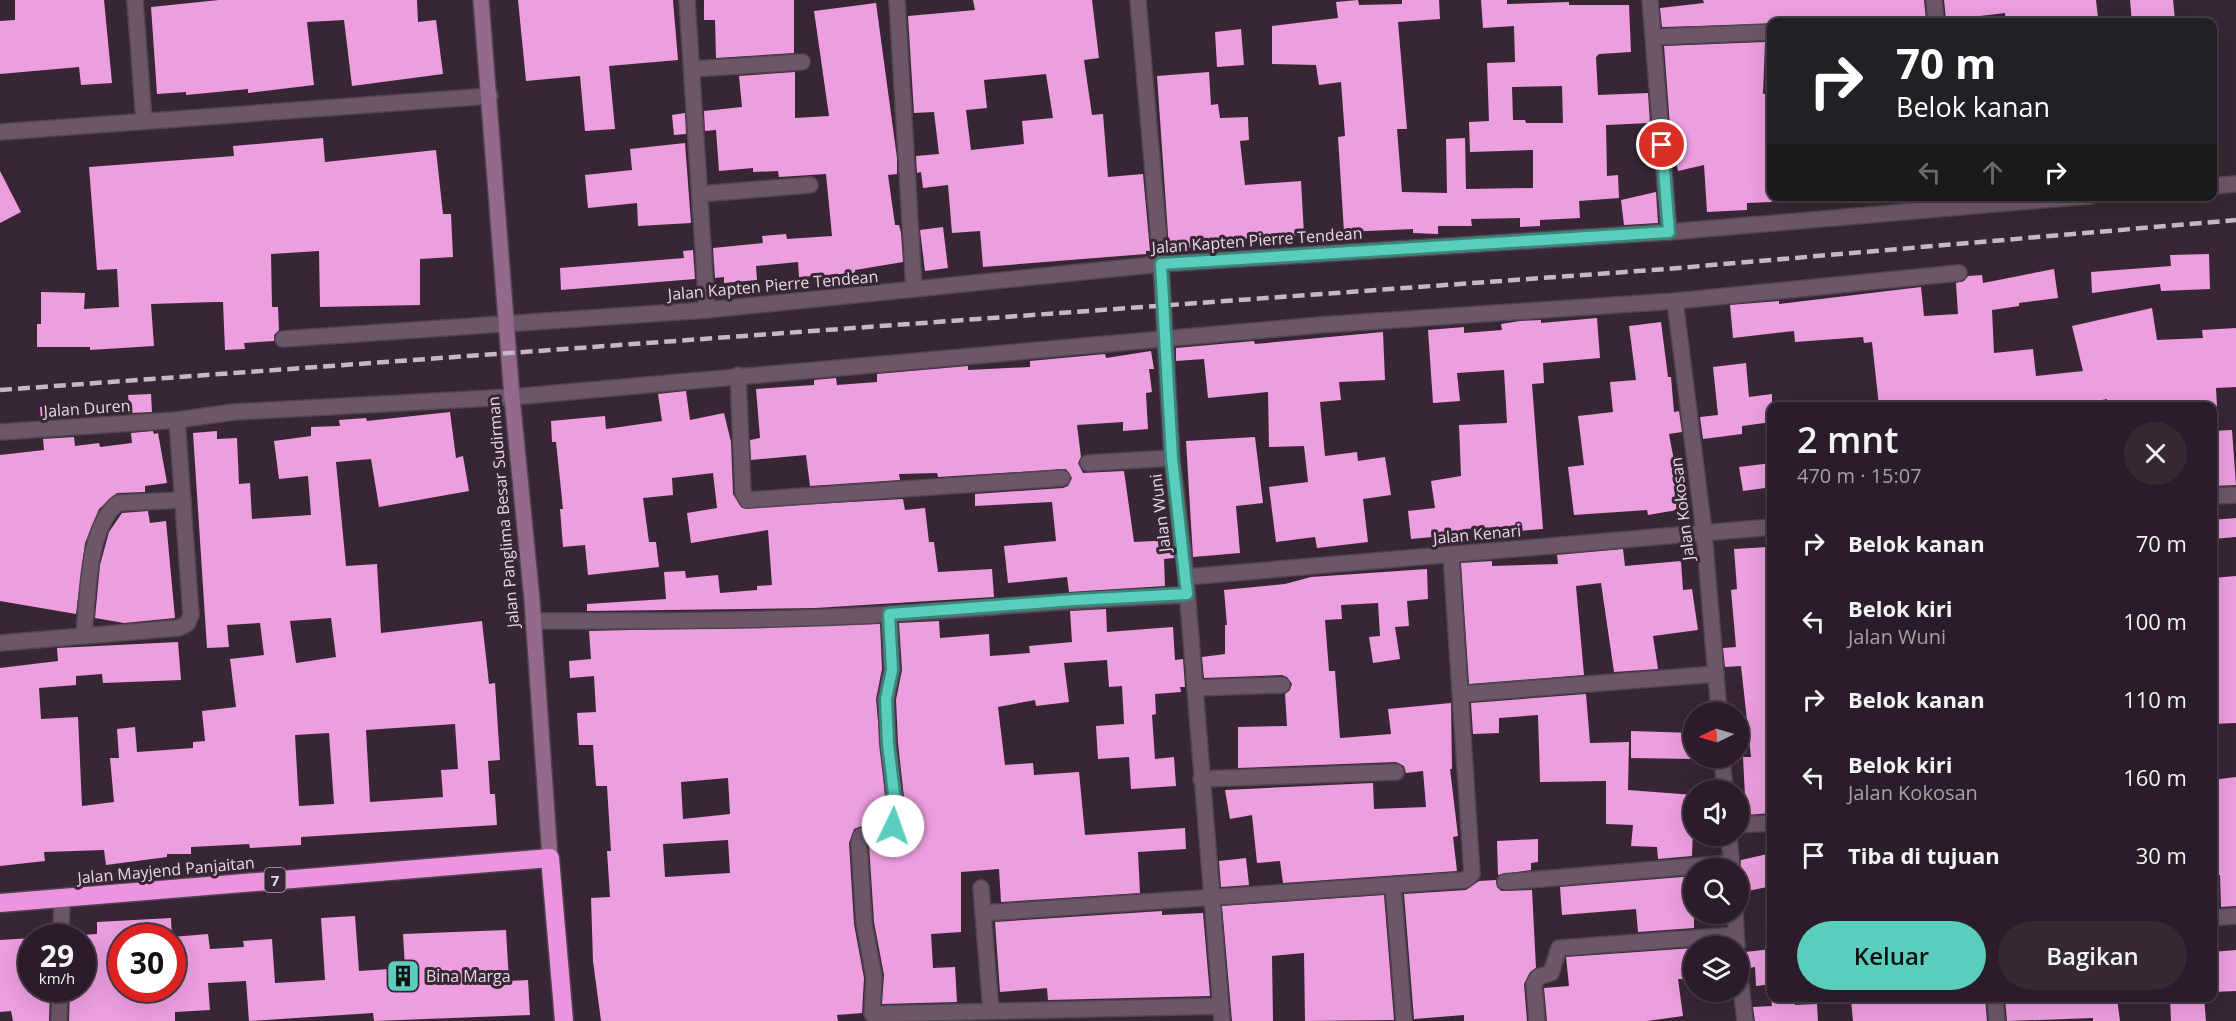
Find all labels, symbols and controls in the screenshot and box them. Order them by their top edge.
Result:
text: 70 m [1896,34,1996,91]
icon: right [1797,42,1875,120]
text: Belok kanan [1896,88,2050,125]
pin [1636,119,1687,170]
icon: arrive [1645,128,1678,161]
icon: left [1913,156,1946,189]
icon: ahead [1976,156,2009,189]
icon: right [2039,156,2072,189]
street label: Jalan Kapten Pierre Tendean [1149,222,1363,258]
street label: Jalan Kapten Pierre Tendean [665,265,879,305]
street label: Jalan Duren [41,394,131,422]
street label: Jalan Panglima Besar Sudirman [482,395,524,631]
text: 2 mnt [1797,415,1898,464]
button: close [2124,422,2187,485]
street label: Jalan Kokosan [1665,456,1699,564]
text: 470 m · 15:07 [1797,462,1922,489]
street label: Jalan Wuni [1144,473,1176,555]
street label: Jalan Kenari [1430,519,1522,549]
icon: right [1797,527,1830,560]
text: Belok kanan [1848,528,1985,558]
text: 70 m [2136,528,2187,558]
text: Belok kiri [1848,593,1953,623]
icon: left [1797,605,1830,638]
text: 100 m [2123,606,2187,636]
text: Jalan Wuni [1848,623,1946,650]
icon: right [1797,683,1830,716]
text: Belok kanan [1848,684,1985,714]
text: 110 m [2123,684,2187,714]
north arrow [1683,702,1749,768]
map controls [1683,702,1749,1002]
text: Belok kiri [1848,749,1953,779]
icon: left [1797,761,1830,794]
text: 160 m [2123,762,2187,792]
text: Jalan Kokosan [1848,779,1978,806]
button: sound [1683,780,1749,846]
position arrow [861,794,925,858]
icon: arrive [1797,839,1830,872]
text: Tiba di tujuan [1848,840,2000,870]
text: 30 m [2136,840,2187,870]
street label: Jalan Mayjend Panjaitan [74,851,256,889]
button: search [1683,858,1749,924]
road number: 7 [264,868,286,892]
button: Keluar [1797,921,1986,990]
button: Bagikan [1998,921,2187,990]
speed limit sign: 30 [108,924,186,1002]
text: 29 [40,935,74,976]
button: layers [1683,936,1749,1002]
building icon: Bina Marga [385,958,421,994]
place label: Bina Marga [426,965,511,987]
text: km/h [39,968,75,988]

